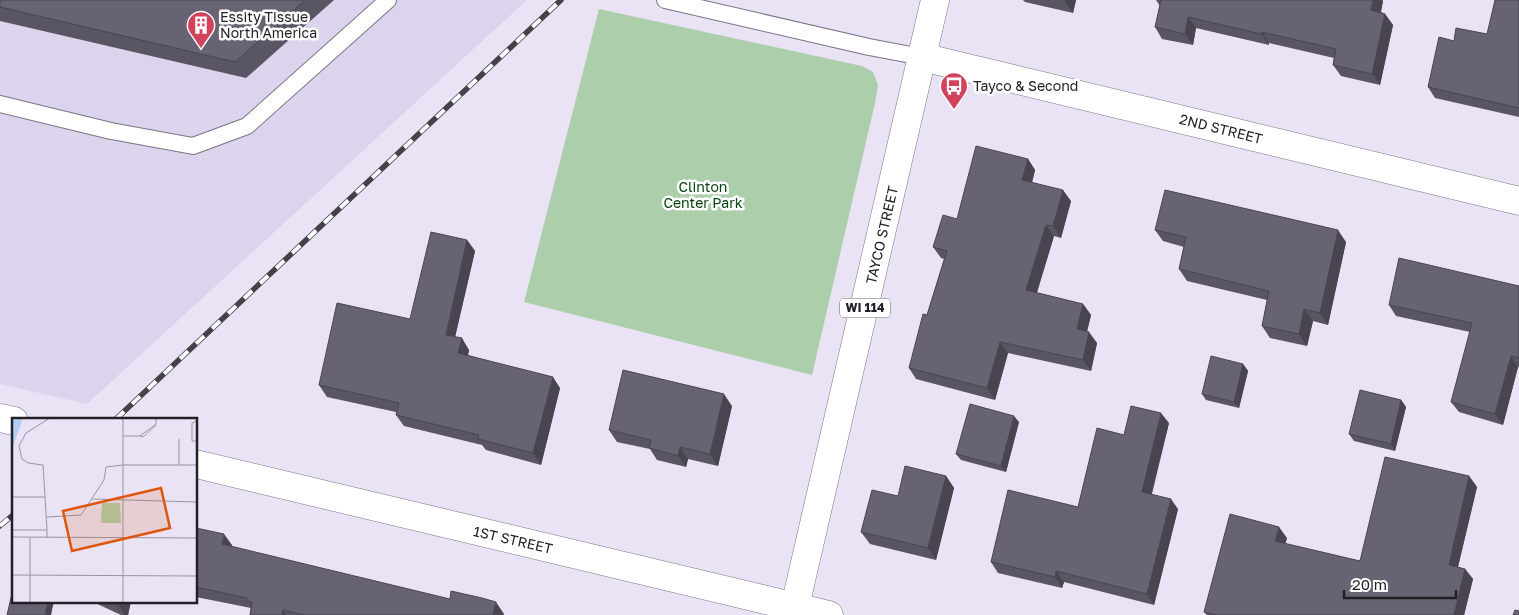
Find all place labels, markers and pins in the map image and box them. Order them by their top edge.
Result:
place label: Essity Tissue North America [220,8,317,41]
building icon: Essity Tissue North America [186,10,216,49]
bus stop icon: Tayco & Second [939,71,969,110]
place label: Tayco & Second [973,77,1078,94]

